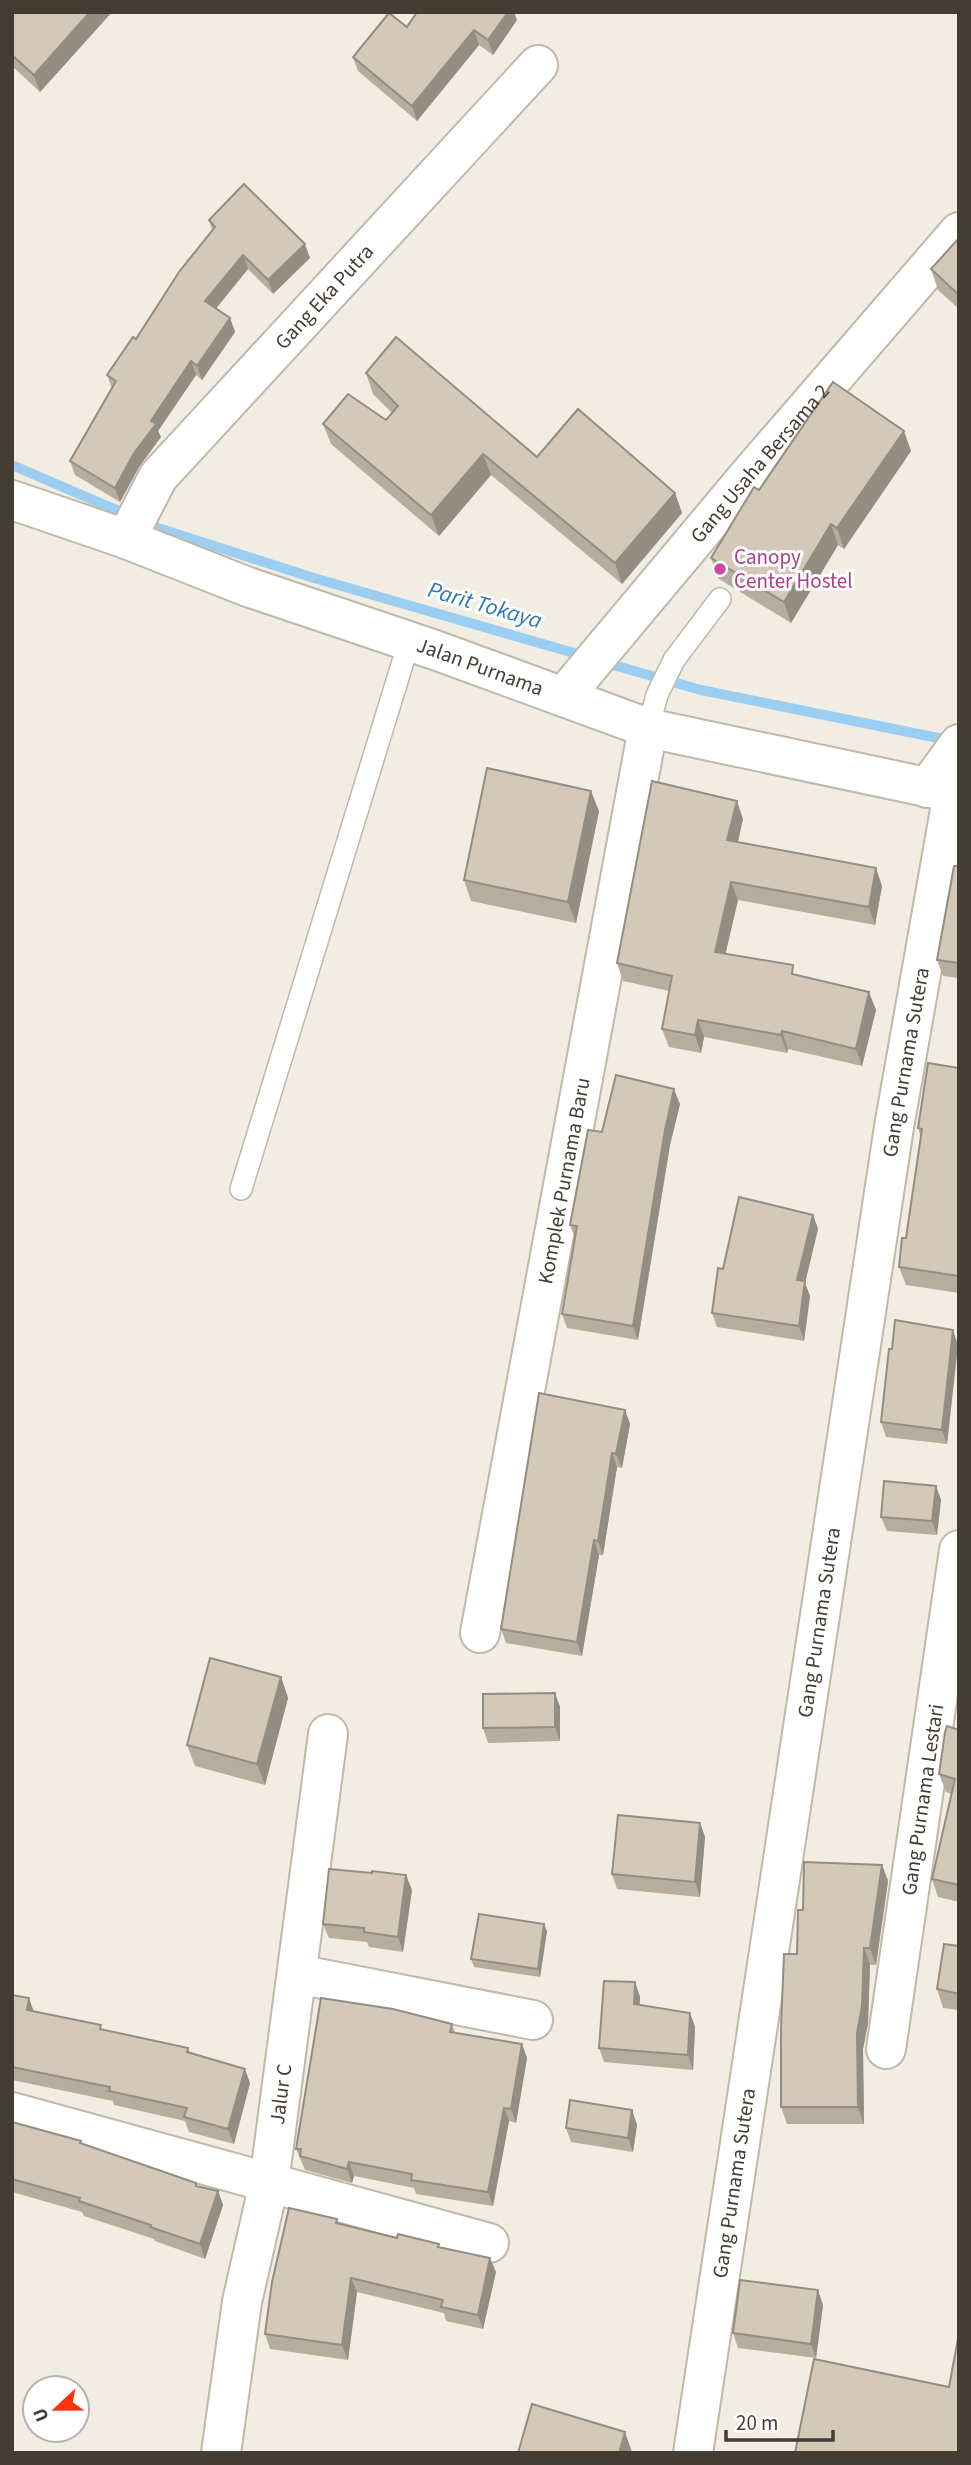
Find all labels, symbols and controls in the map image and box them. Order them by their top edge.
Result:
street label: Gang Eka Putra [268,237,381,356]
street label: Gang Usaha Bersama 2 [683,377,836,550]
place label: Canopy Center Hostel [734,542,853,596]
marker: Canopy Center Hostel [712,561,728,577]
water label: Parit Tokaya [424,573,546,637]
street label: Jalan Purnama [413,630,548,703]
street label: Gang Purnama Sutera [875,965,937,1159]
street label: Komplek Purnama Baru [530,1075,598,1286]
street label: Gang Purnama Sutera [790,1525,848,1720]
street label: Gang Purnama Lestari [894,1702,951,1897]
street label: Jalur C [262,2062,300,2126]
street label: Gang Purnama Sutera [705,2086,763,2280]
north arrow [21,2374,91,2444]
scale bar [726,2398,833,2442]
text: U [27,2404,57,2426]
text: 20 m [736,2408,778,2438]

